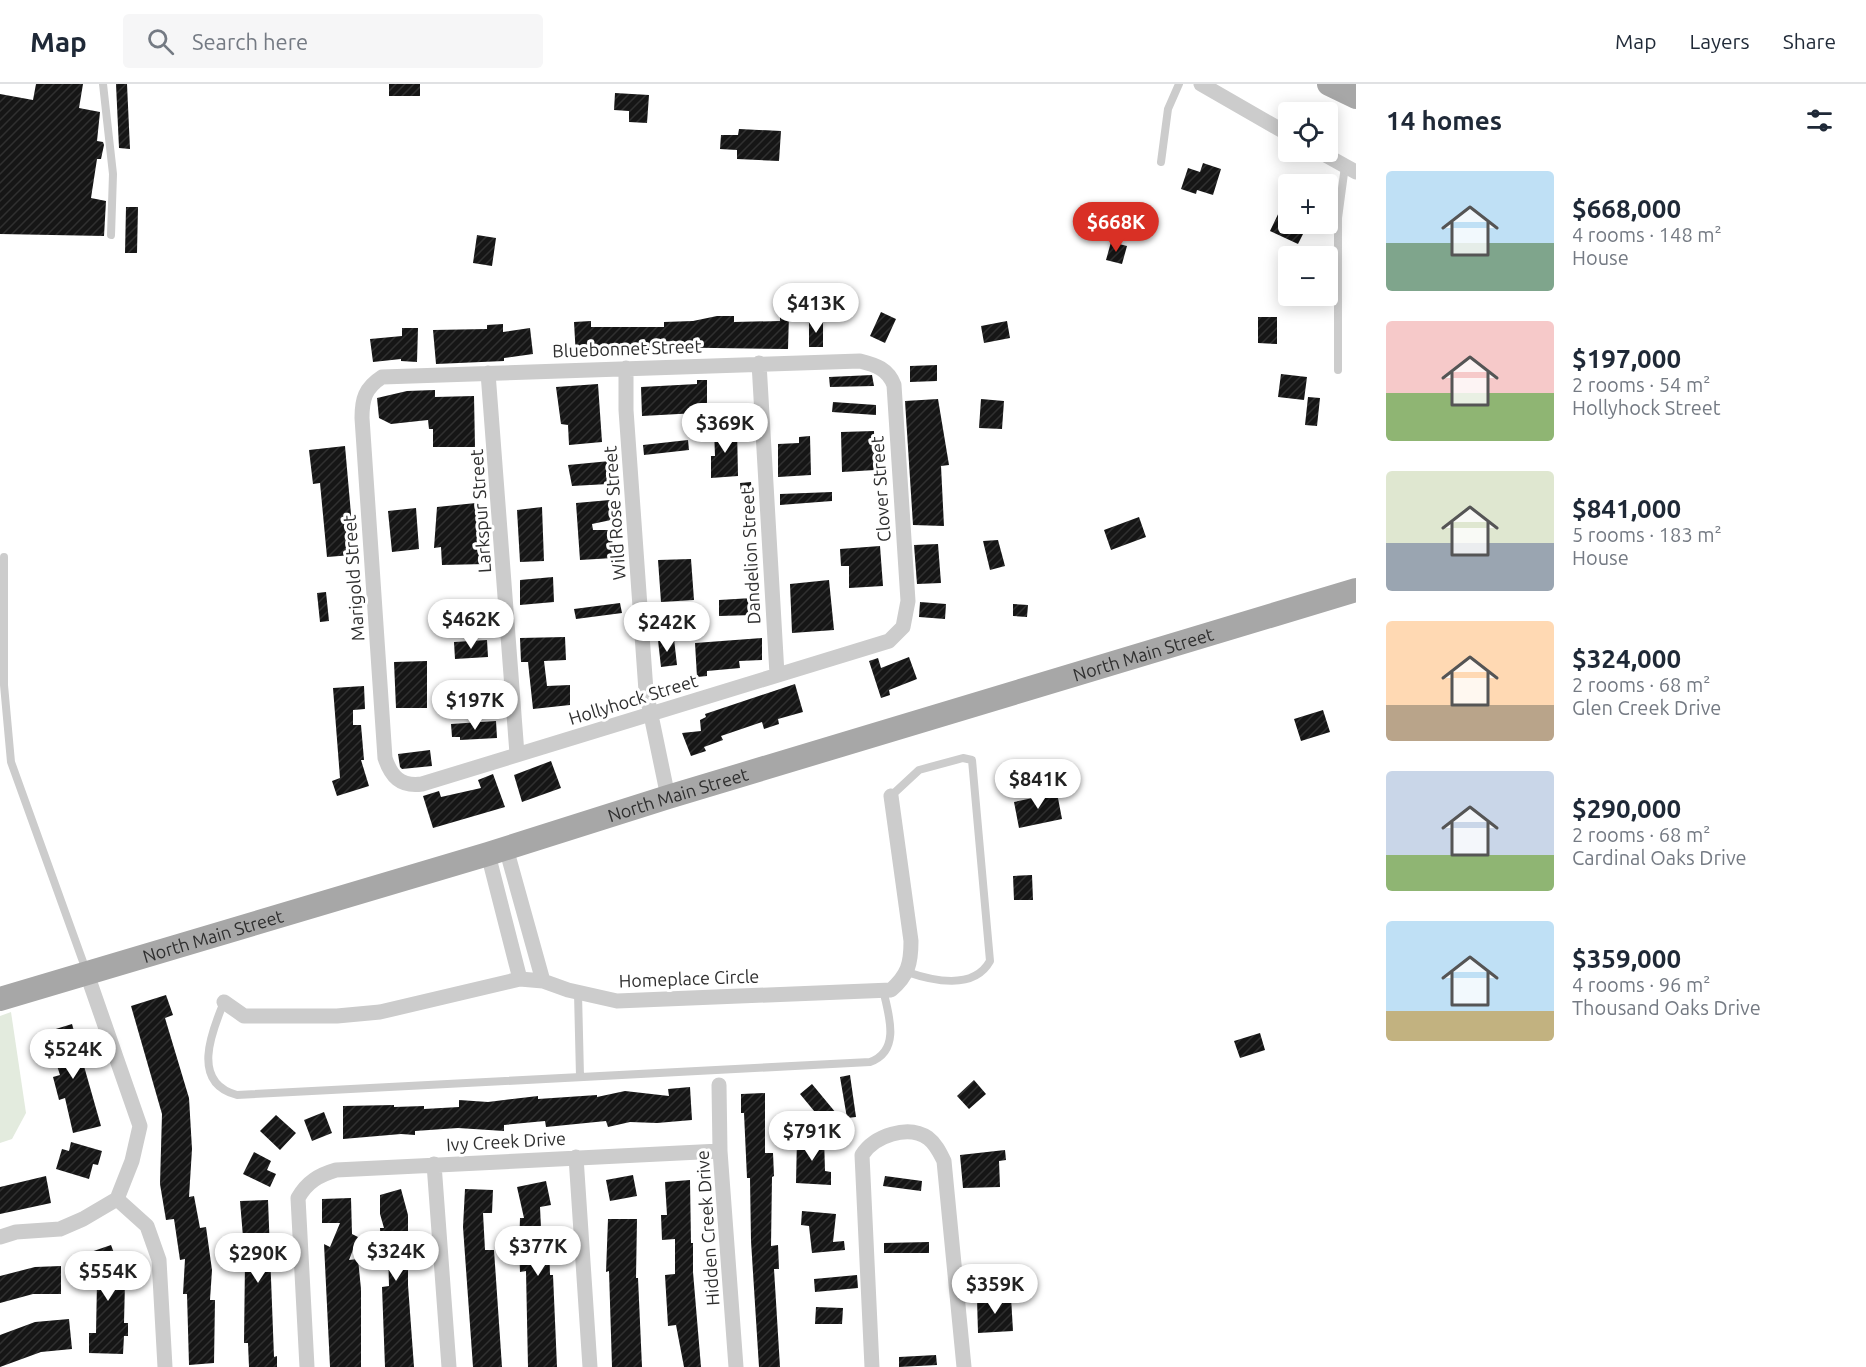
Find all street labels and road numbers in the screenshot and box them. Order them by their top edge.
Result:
street label: Bluebonnet Street [552,335,702,361]
street label: Clover Street [866,435,894,543]
street label: Wild Rose Street [599,445,629,581]
street label: Larkspur Street [466,448,494,574]
street label: Dandelion Street [736,487,764,625]
street label: Marigold Street [339,514,367,642]
street label: North Main Street [1070,624,1216,685]
street label: Hollyhock Street [566,670,700,728]
street label: North Main Street [605,764,750,825]
street label: North Main Street [140,905,285,966]
street label: Homeplace Circle [618,966,760,990]
street label: Ivy Creek Drive [446,1128,566,1154]
street label: Hidden Creek Drive [692,1150,722,1306]

